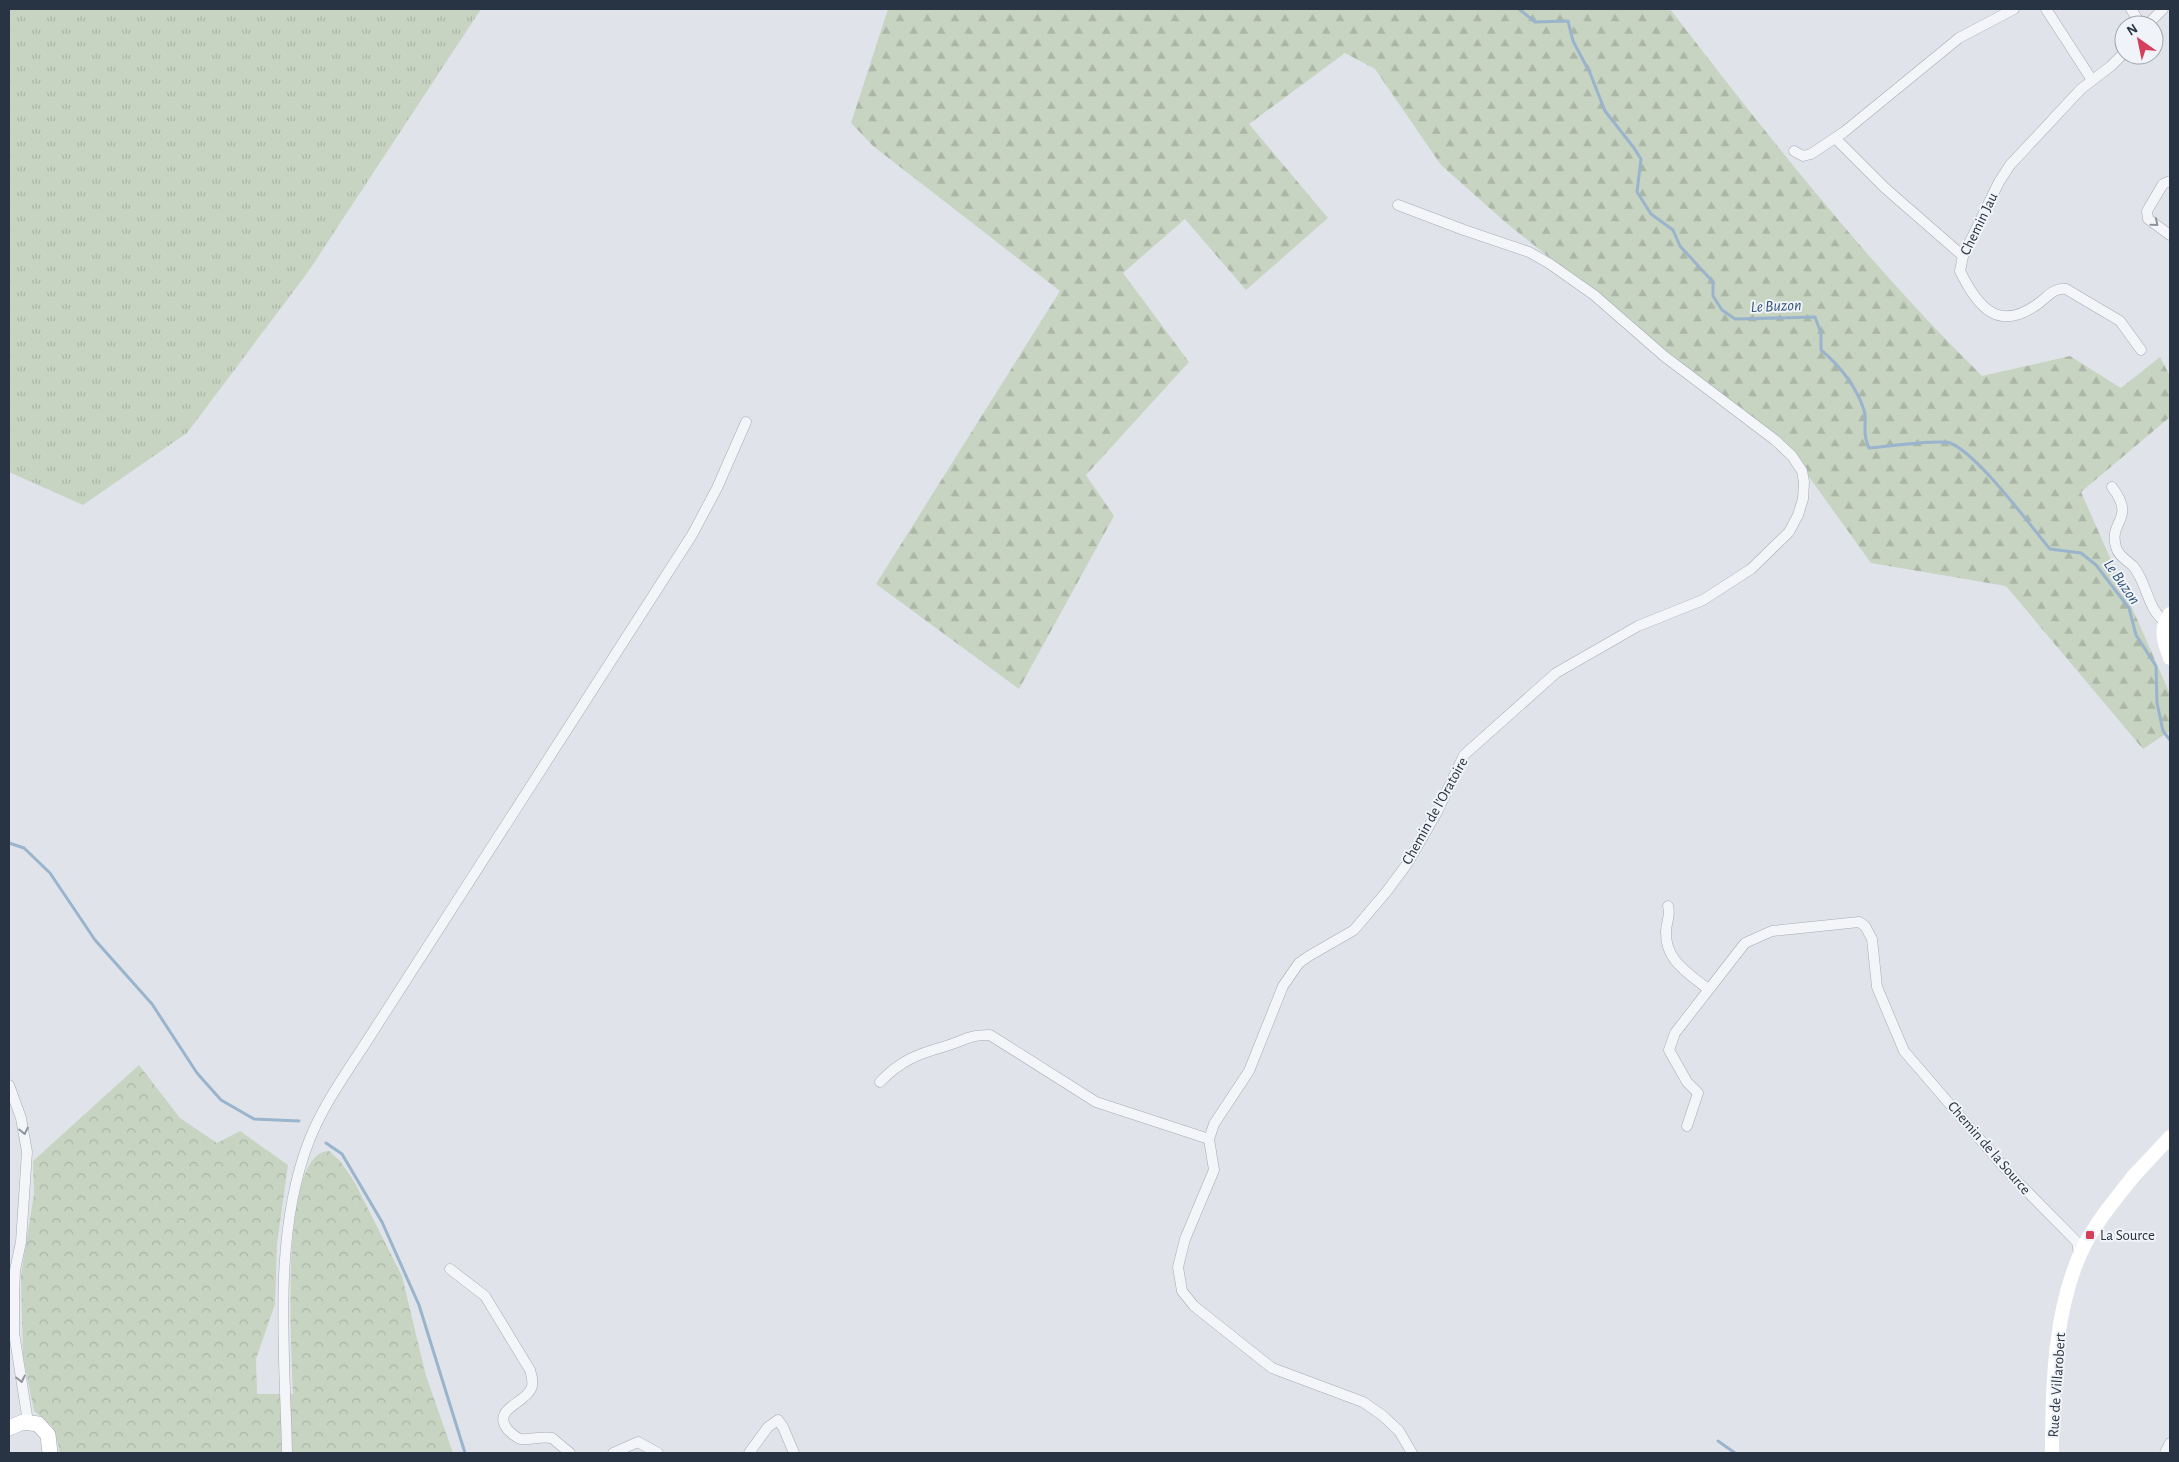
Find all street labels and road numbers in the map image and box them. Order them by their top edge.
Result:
street label: Chemin Jau [1958,190,2001,258]
street label: Chemin de l'Oratoire [1399,755,1471,867]
street label: Chemin de la Source [1945,1099,2033,1197]
street label: Rue de Villarobert [2046,1332,2068,1438]

